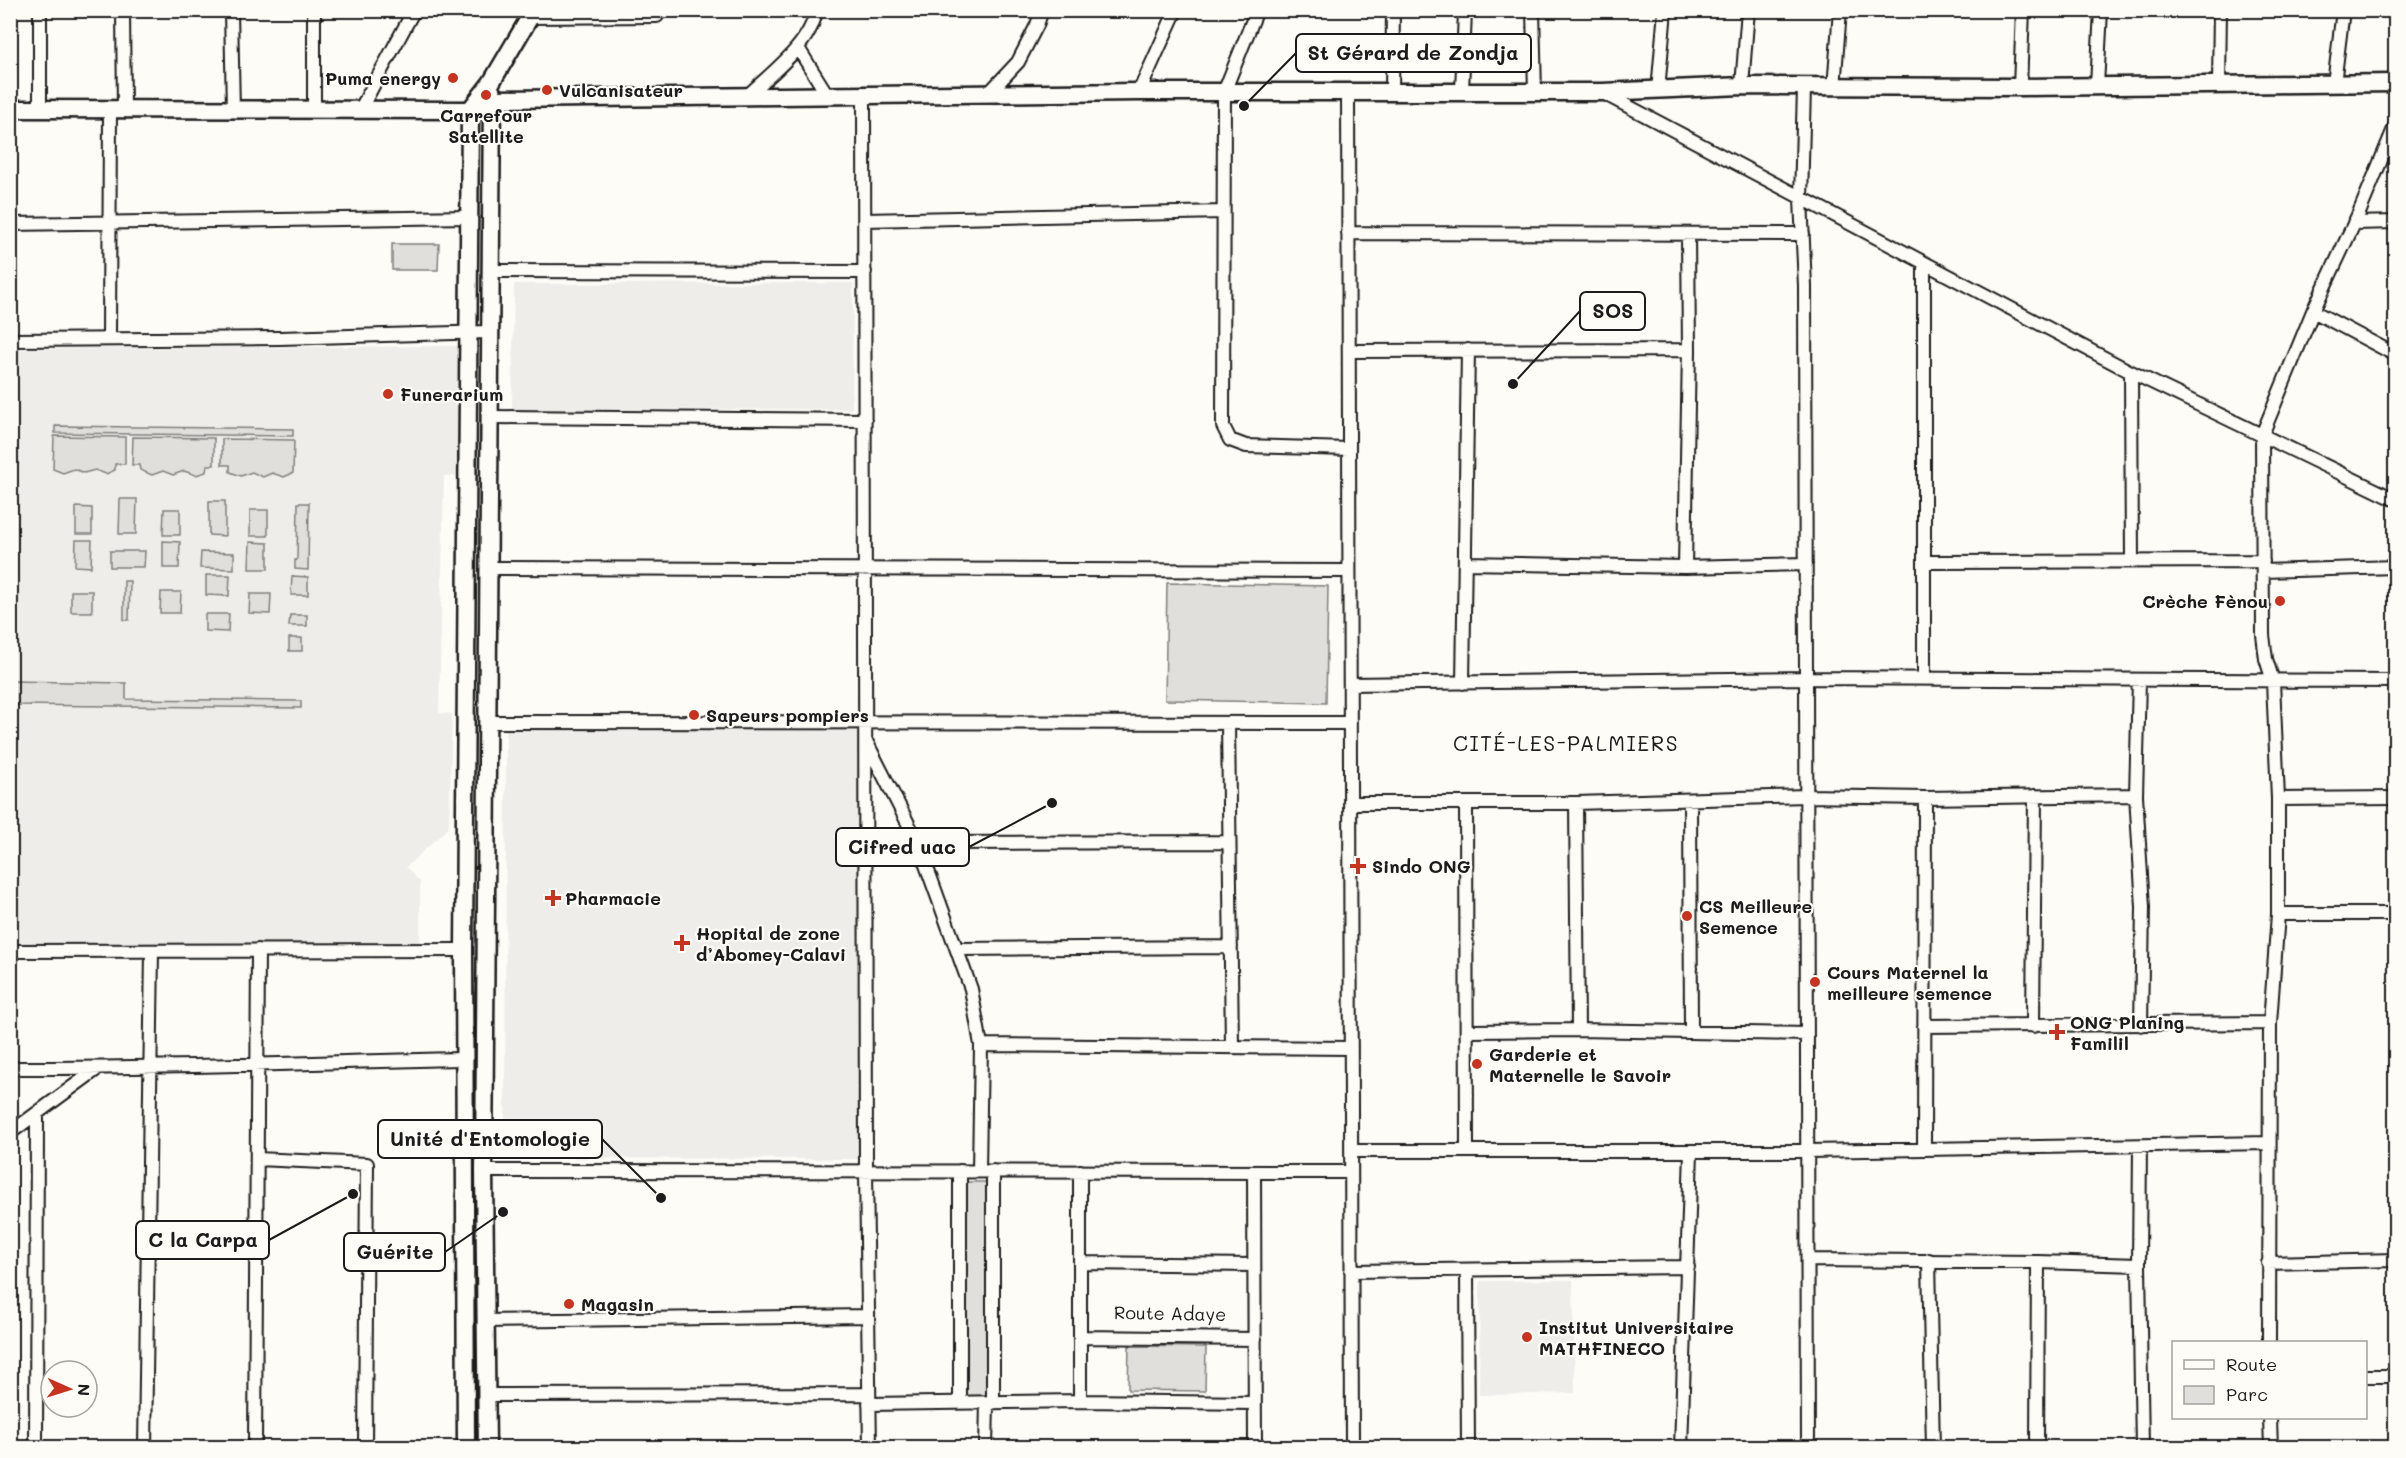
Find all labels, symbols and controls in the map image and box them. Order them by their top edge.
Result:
callout: St Gérard de Zondja [1296,34,1531,72]
text: St Gérard de Zondja [1308,39,1518,65]
place label: Puma energy [325,66,441,90]
marker: Puma energy [446,71,460,85]
place label: Vulcanisateur [559,78,683,102]
marker: Vulcanisateur [540,83,554,97]
marker: Carrefour Satellite [479,88,493,102]
place label: Carrefour Satellite [440,103,532,148]
callout: SOS [1580,292,1645,330]
text: SOS [1592,297,1634,323]
place label: Funerarium [400,382,503,406]
marker: Funerarium [381,387,395,401]
place label: Crèche Fènou [2142,589,2268,613]
marker: Crèche Fènou [2273,594,2287,608]
place label: Sapeurs pompiers [706,703,869,727]
marker: Sapeurs pompiers [687,708,701,722]
district label: CITÉ-LES-PALMIERS [1453,729,1679,756]
callout: Cifred uac [836,828,969,866]
text: Cifred uac [848,833,956,859]
place label: Sindo ONG [1372,854,1471,878]
marker: Sindo ONG [1349,857,1367,875]
place label: Pharmacie [565,886,661,910]
marker: Pharmacie [546,891,560,905]
place label: CS Meilleure Semence [1699,894,1813,939]
marker: CS Meilleure Semence [1680,909,1694,923]
place label: Hopital de zone d’Abomey-Calavi [696,921,846,966]
marker: Hopital de zone d’Abomey-Calavi [673,934,691,952]
place label: Cours Maternel la meilleure semence [1827,960,1992,1005]
marker: Cours Maternel la meilleure semence [1808,975,1822,989]
place label: ONG Planing Familil [2070,1010,2185,1055]
marker: ONG Planing Familil [2048,1023,2066,1041]
place label: Garderie et Maternelle le Savoir [1489,1042,1671,1087]
marker: Garderie et Maternelle le Savoir [1470,1057,1484,1071]
callout: Unité d'Entomologie [378,1120,602,1158]
text: Unité d'Entomologie [390,1125,590,1151]
callout: C la Carpa [136,1221,269,1259]
text: C la Carpa [148,1226,258,1252]
callout: Guérite [344,1233,445,1271]
text: Guérite [357,1238,433,1264]
place label: Magasin [581,1292,654,1316]
marker: Magasin [562,1297,576,1311]
street label: Route Adaye [1114,1300,1226,1326]
place label: Institut Universitaire MATHFINECO [1539,1315,1734,1360]
marker: Institut Universitaire MATHFINECO [1520,1330,1534,1344]
legend [2172,1341,2367,1419]
text: Route [2226,1352,2277,1376]
north arrow [39,1359,99,1419]
text: Parc [2226,1382,2268,1406]
text: N [74,1383,95,1396]

